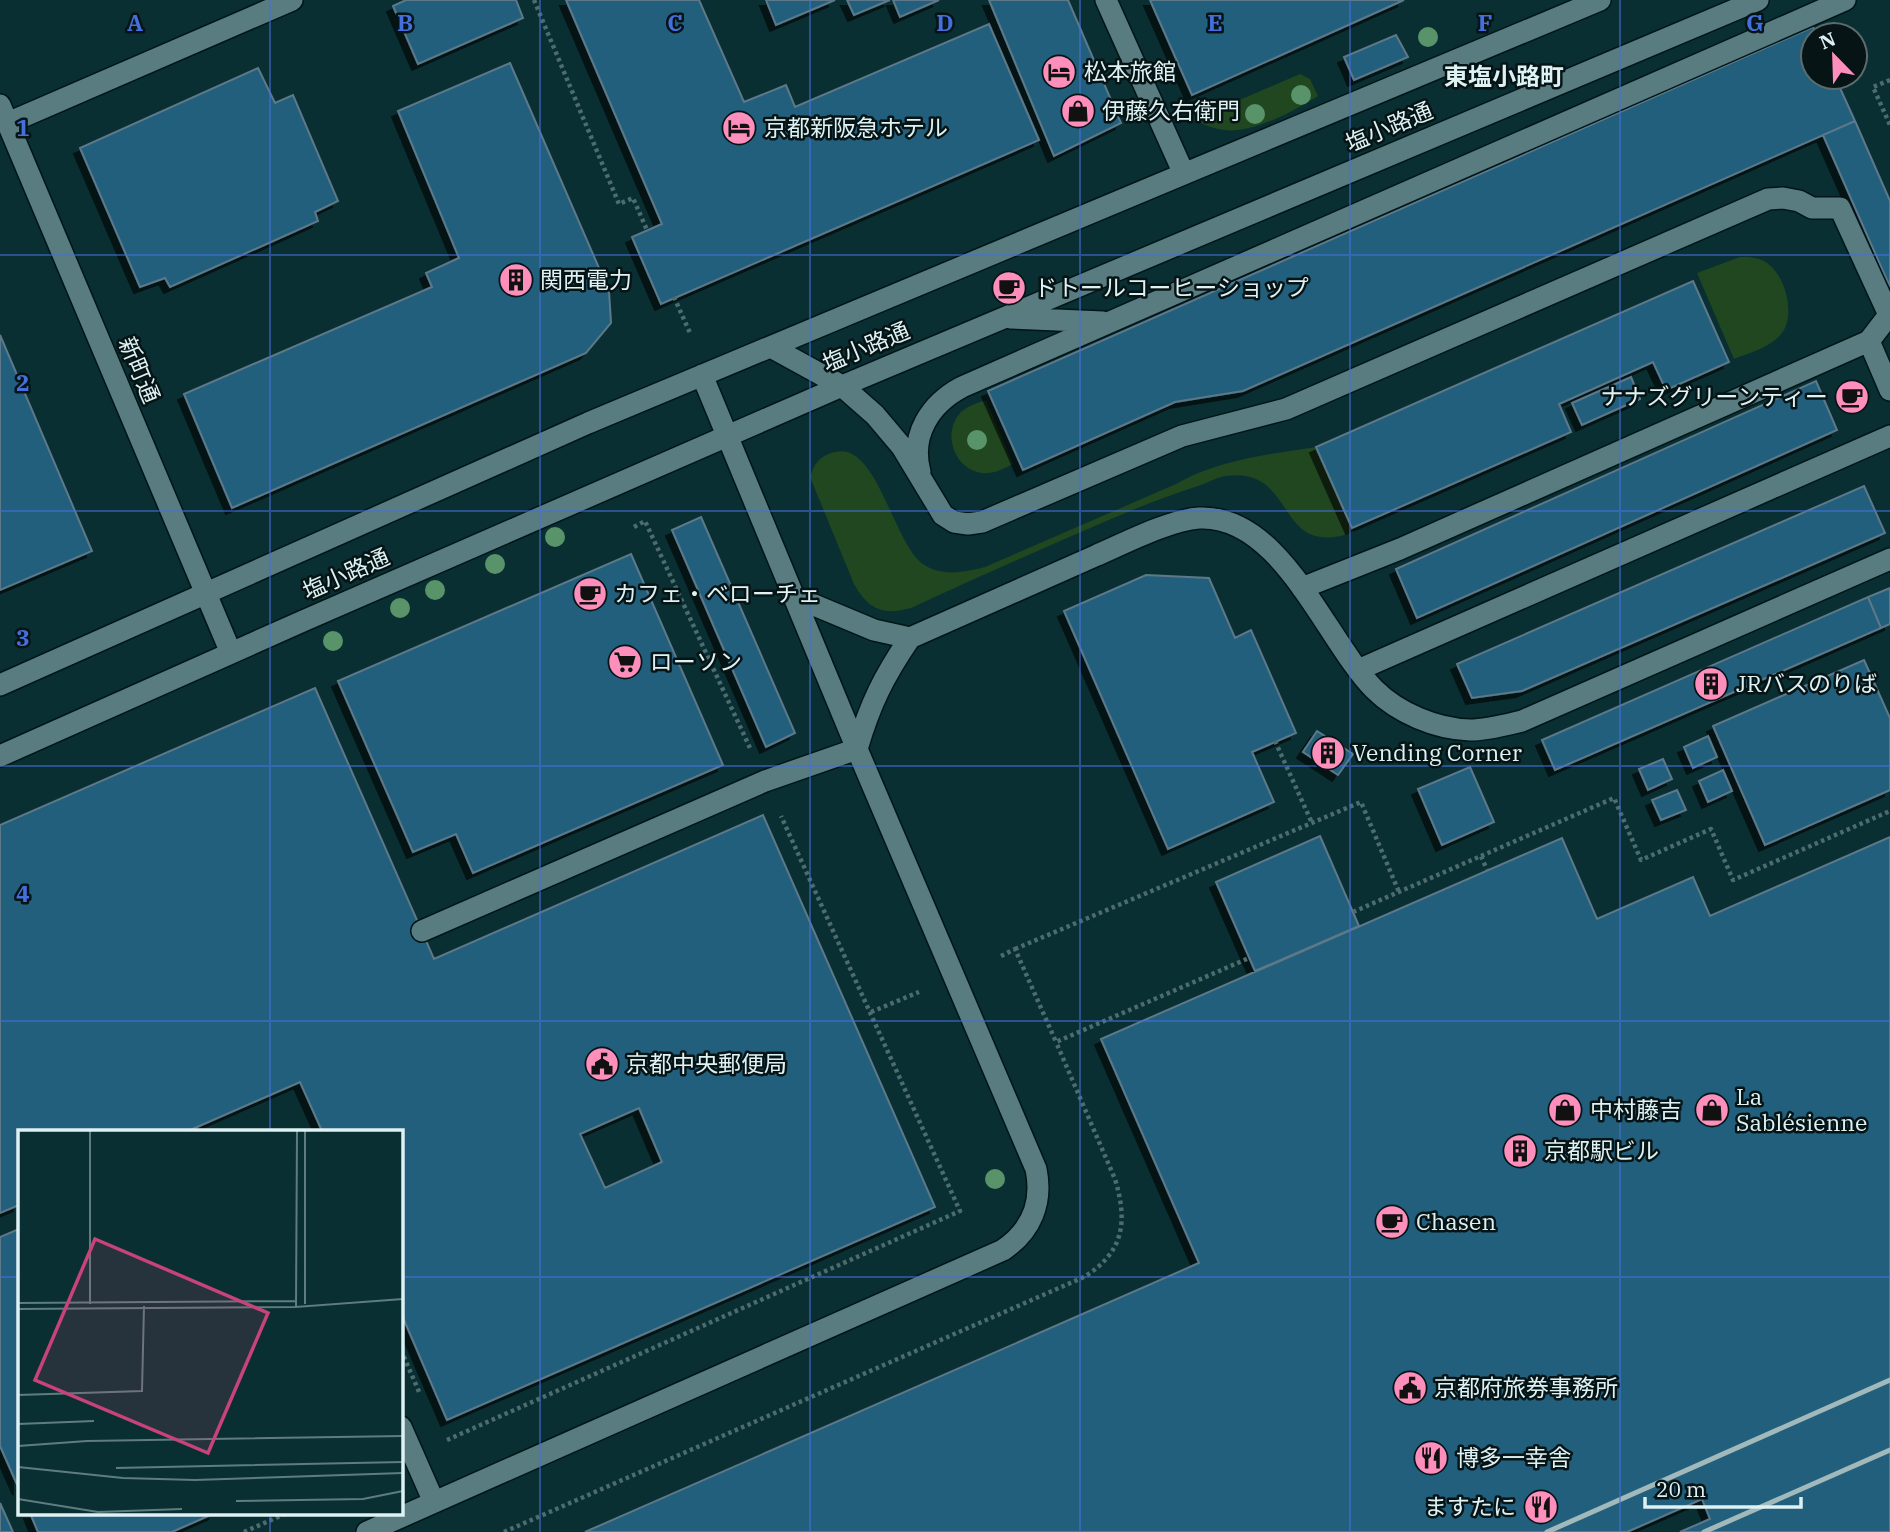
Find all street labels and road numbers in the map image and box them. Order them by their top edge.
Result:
street label: 塩小路通 [1340,94,1437,158]
street label: 塩小路通 [817,314,914,378]
street label: 新町通 [113,332,167,407]
street label: 塩小路通 [297,541,394,605]

